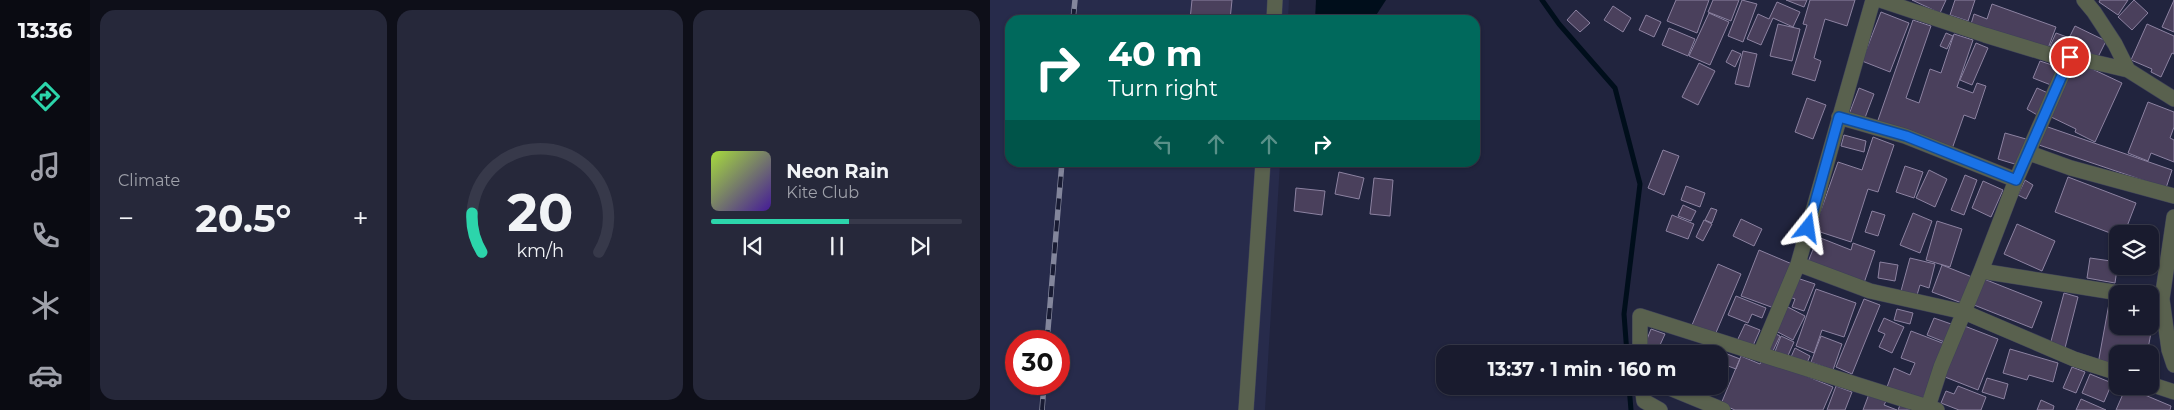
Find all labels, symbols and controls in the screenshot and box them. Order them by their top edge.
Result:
text: 13:36 [18,17,72,44]
text: 40 m [1108,32,1203,75]
icon: right [1025,35,1090,100]
pin [2049,36,2091,78]
icon: arrive [2056,43,2084,71]
text: Turn right [1108,75,1218,102]
icon: directions [28,79,63,114]
icon: left [1149,130,1177,158]
icon: ahead [1202,130,1230,158]
icon: ahead [1255,130,1283,158]
icon: right [1308,130,1336,158]
icon: music [28,149,63,184]
text: Neon Rain [786,160,889,183]
text: Climate [118,171,180,190]
text: 20 [507,181,573,244]
text: Kite Club [786,183,859,202]
text: 20.5° [195,195,291,242]
text: − [118,201,134,235]
text: + [353,201,369,235]
position arrow [1781,201,1833,253]
icon: phone [28,218,63,253]
map controls [2109,225,2159,395]
button: layers [2109,225,2159,275]
icon: previous [739,232,767,260]
icon: pause [823,232,851,260]
icon: next [906,232,934,260]
text: km/h [516,240,564,261]
button: + [2109,285,2159,335]
icon: climate [28,288,63,323]
speed limit sign: 30 [1005,330,1070,395]
button: − [2109,345,2159,395]
icon: car [28,358,63,393]
text: 13:37 · 1 min · 160 m [1488,358,1676,381]

